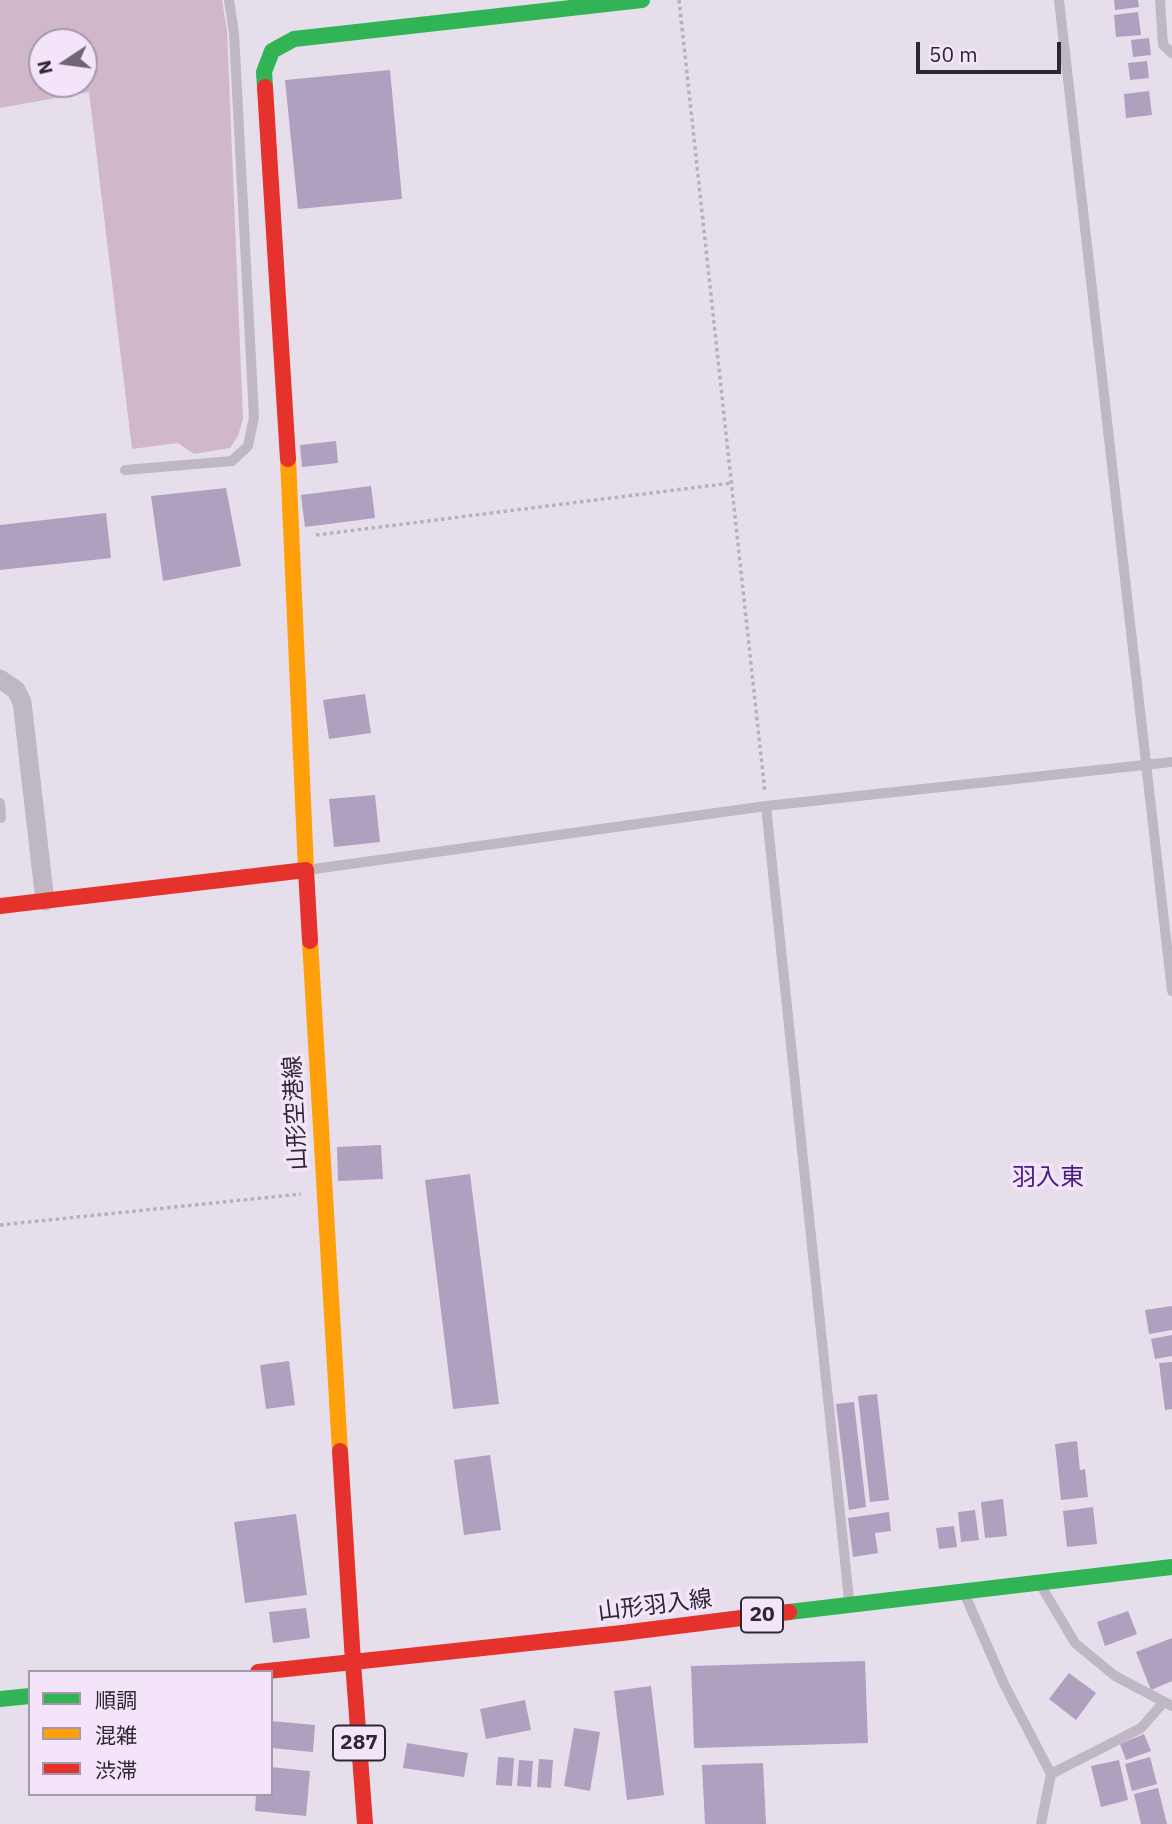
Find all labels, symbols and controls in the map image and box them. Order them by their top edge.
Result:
north arrow [28,28,98,98]
scale bar [920,28,1065,72]
text: 50 m [929,40,978,68]
text: N [31,58,58,77]
street label: 山形空港線 [279,1055,313,1171]
district label: 羽入東 [1012,1164,1084,1192]
street label: 山形羽入線 [596,1585,714,1627]
road number: 20 [741,1598,783,1632]
legend [28,1670,273,1796]
text: 順調 [95,1686,137,1714]
text: 混雑 [95,1721,137,1749]
road number: 287 [333,1726,385,1760]
text: 渋滞 [95,1756,137,1784]

